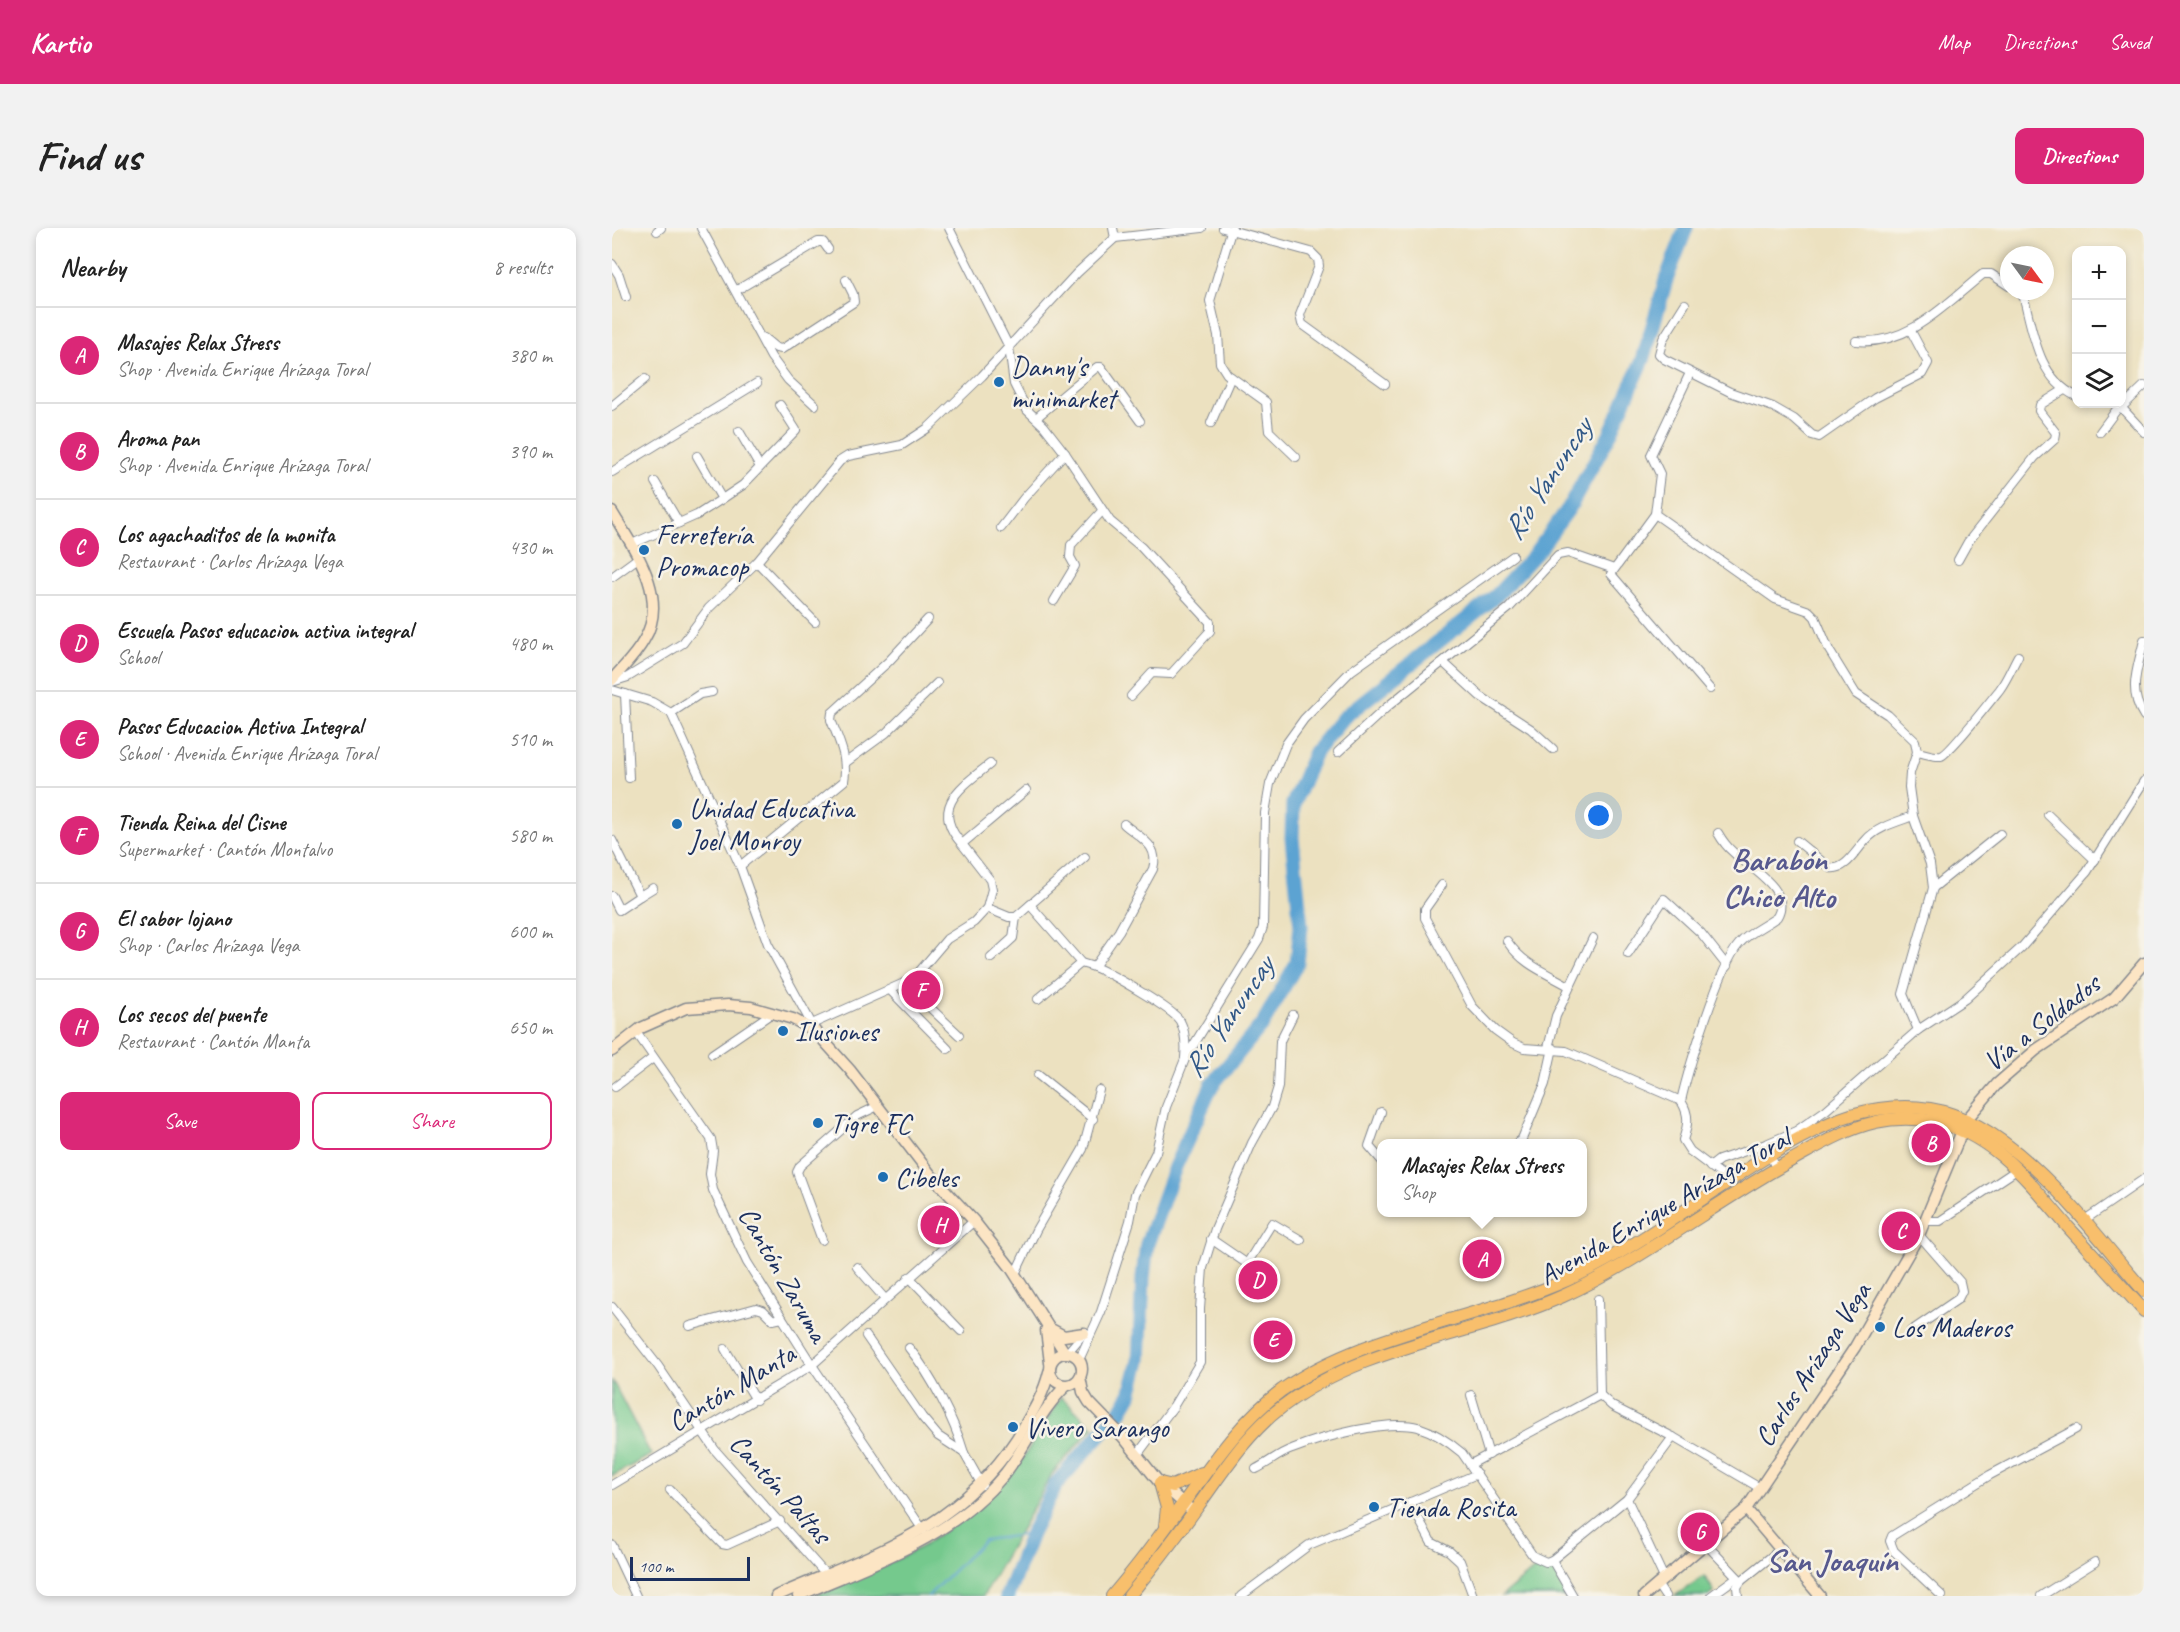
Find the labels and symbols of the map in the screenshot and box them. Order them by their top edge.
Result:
north arrow [2000,246,2054,300]
place label: Danny's minimarket [1011,349,1119,416]
marker: Danny's minimarket [992,375,1006,389]
water label: Río Yanuncay [1494,407,1603,547]
place label: Ferretería Promacop [656,517,754,584]
marker: Ferretería Promacop [637,543,651,557]
place label: Unidad Educativa Joel Monroy [687,791,856,858]
your location [1584,801,1613,830]
marker: Unidad Educativa Joel Monroy [670,817,684,831]
district label: Barabón Chico Alto [1723,839,1837,917]
water label: Río Yanuncay [1174,946,1285,1084]
street label: Vía a Soldados [1976,965,2108,1079]
pin: F [902,968,940,1012]
place label: Ilusiones [795,1014,880,1049]
marker: Ilusiones [776,1024,790,1038]
place label: Tigre FC [830,1106,914,1141]
marker: Tigre FC [811,1116,825,1130]
street label: Avenida Enrique Arízaga Toral [1532,1118,1801,1293]
pin: B [1912,1120,1950,1166]
place label: Cibeles [895,1160,961,1195]
marker: Cibeles [876,1170,890,1184]
street label: Cantón Zaruma [731,1200,838,1350]
pin: H [920,1202,960,1248]
pin: C [1882,1208,1920,1254]
pin: A [1462,1236,1502,1282]
pin: D [1238,1258,1278,1302]
street label: Carlos Arízaga Vega [1746,1274,1879,1453]
place label: Los Maderos [1892,1310,2014,1345]
pin: E [1254,1318,1292,1362]
marker: Los Maderos [1873,1320,1887,1334]
street label: Cantón Manta [661,1335,803,1439]
place label: Vivero Sarango [1025,1410,1171,1445]
marker: Vivero Sarango [1006,1420,1020,1434]
street label: Cantón Paltas [722,1426,841,1552]
place label: Tienda Rosita [1386,1490,1518,1525]
marker: Tienda Rosita [1367,1500,1381,1514]
pin: G [1680,1510,1720,1554]
district label: San Joaquín [1766,1540,1899,1581]
scale bar [630,1554,750,1582]

